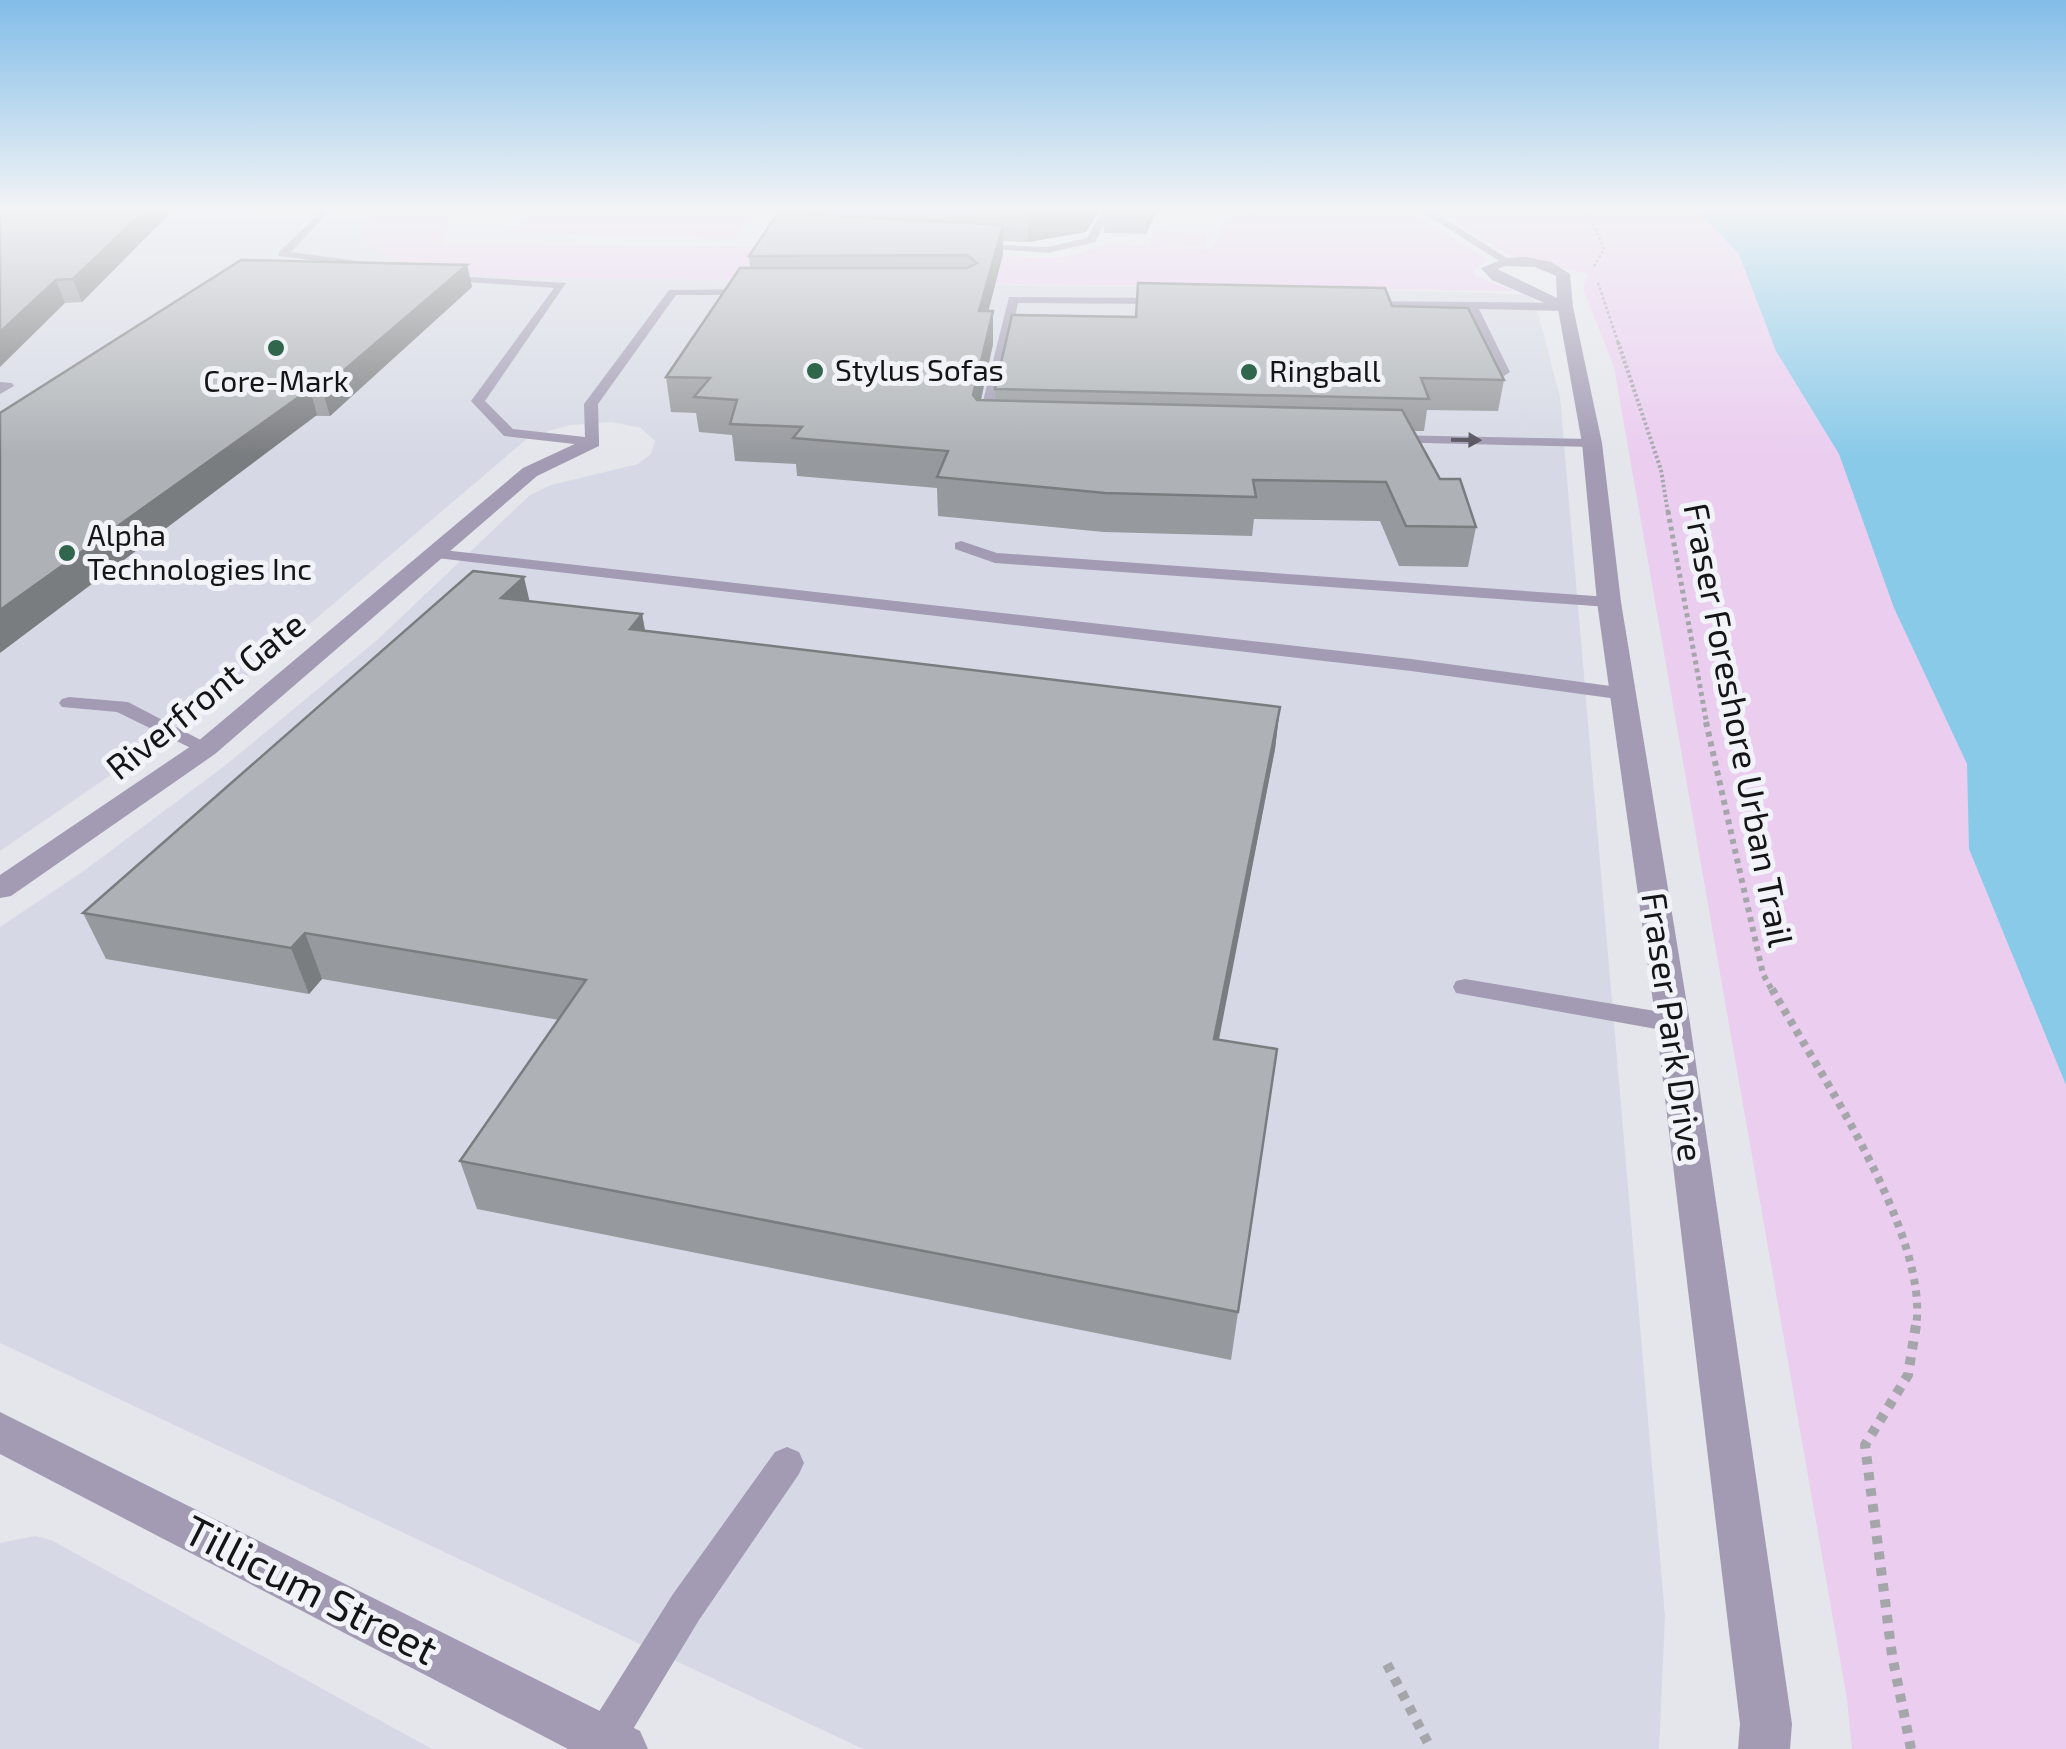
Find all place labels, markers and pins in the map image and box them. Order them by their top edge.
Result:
marker: Core-Mark [265,337,287,359]
place label: Stylus Sofas [835,351,1004,387]
place label: Ringball [1269,352,1381,388]
marker: Stylus Sofas [804,360,826,382]
marker: Ringball [1238,361,1260,383]
place label: Core-Mark [203,362,349,398]
place label: Alpha Technologies Inc [87,516,312,586]
marker: Alpha Technologies Inc [56,542,78,564]

